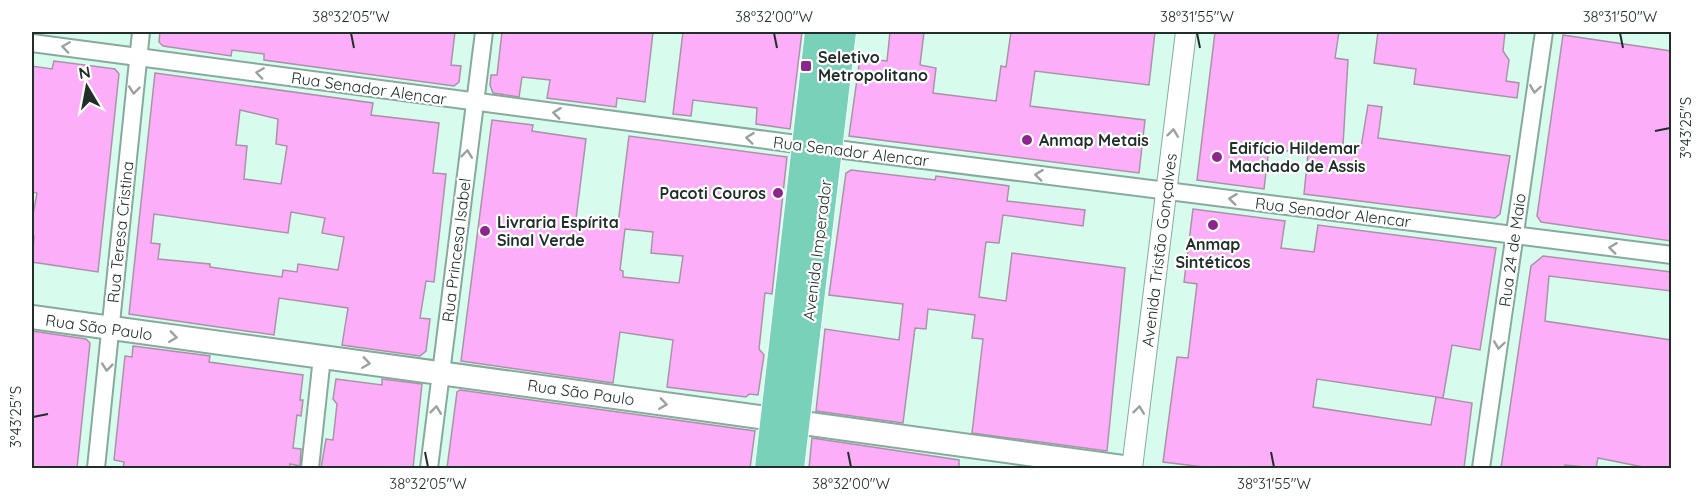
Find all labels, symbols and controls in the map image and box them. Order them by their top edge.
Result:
text: 38°32'05"W [312,7,390,26]
text: 38°32'00"W [735,7,814,26]
text: 38°31'55"W [1160,7,1234,26]
text: 38°31'50"W [1583,7,1658,26]
one-way arrow [62,42,71,54]
place label: Seletivo Metropolitano [818,47,928,85]
north arrow [57,57,117,117]
marker: Seletivo Metropolitano [799,59,813,73]
text: N [77,61,92,83]
street label: Rua Senador Alencar [290,67,448,109]
one-way arrow [255,68,264,80]
one-way arrow [128,85,141,94]
one-way arrow [1530,85,1542,94]
text: 3°43'25"S [1676,97,1695,159]
one-way arrow [552,108,562,120]
one-way arrow [1166,129,1179,138]
place label: Anmap Metais [1039,130,1149,150]
street label: Rua Senador Alencar [772,132,930,170]
one-way arrow [746,133,755,145]
marker: Anmap Metais [1020,133,1034,147]
place label: Edifício Hildemar Machado de Assis [1229,138,1366,176]
one-way arrow [461,150,473,159]
marker: Edifício Hildemar Machado de Assis [1210,150,1224,164]
street label: Avenida Tristão Gonçalves [1137,152,1181,348]
street label: Rua Teresa Cristina [103,160,137,304]
one-way arrow [1035,169,1044,181]
street label: Rua Princesa Isabel [437,177,475,323]
street label: Avenida Imperador [798,178,836,322]
place label: Pacoti Couros [660,183,766,203]
marker: Pacoti Couros [771,186,785,200]
street label: Rua 24 de Maio [1494,192,1530,308]
one-way arrow [1228,193,1237,205]
street label: Rua Senador Alencar [1254,193,1412,231]
place label: Livraria Espírita Sinal Verde [497,212,619,250]
marker: Anmap Sintéticos [1206,218,1220,232]
marker: Livraria Espírita Sinal Verde [478,224,492,238]
place label: Anmap Sintéticos [1175,234,1251,272]
one-way arrow [1609,242,1618,254]
street label: Rua São Paulo [44,310,154,344]
one-way arrow [168,330,177,342]
one-way arrow [1493,340,1505,349]
one-way arrow [361,356,370,368]
one-way arrow [101,363,113,372]
street label: Rua São Paulo [526,375,636,409]
text: 3°43'25"S [6,386,25,448]
one-way arrow [658,397,668,409]
one-way arrow [429,406,442,415]
one-way arrow [1133,406,1145,415]
text: 38°32'05"W [389,474,467,493]
text: 38°32'00"W [812,474,891,493]
text: 38°31'55"W [1237,474,1311,493]

